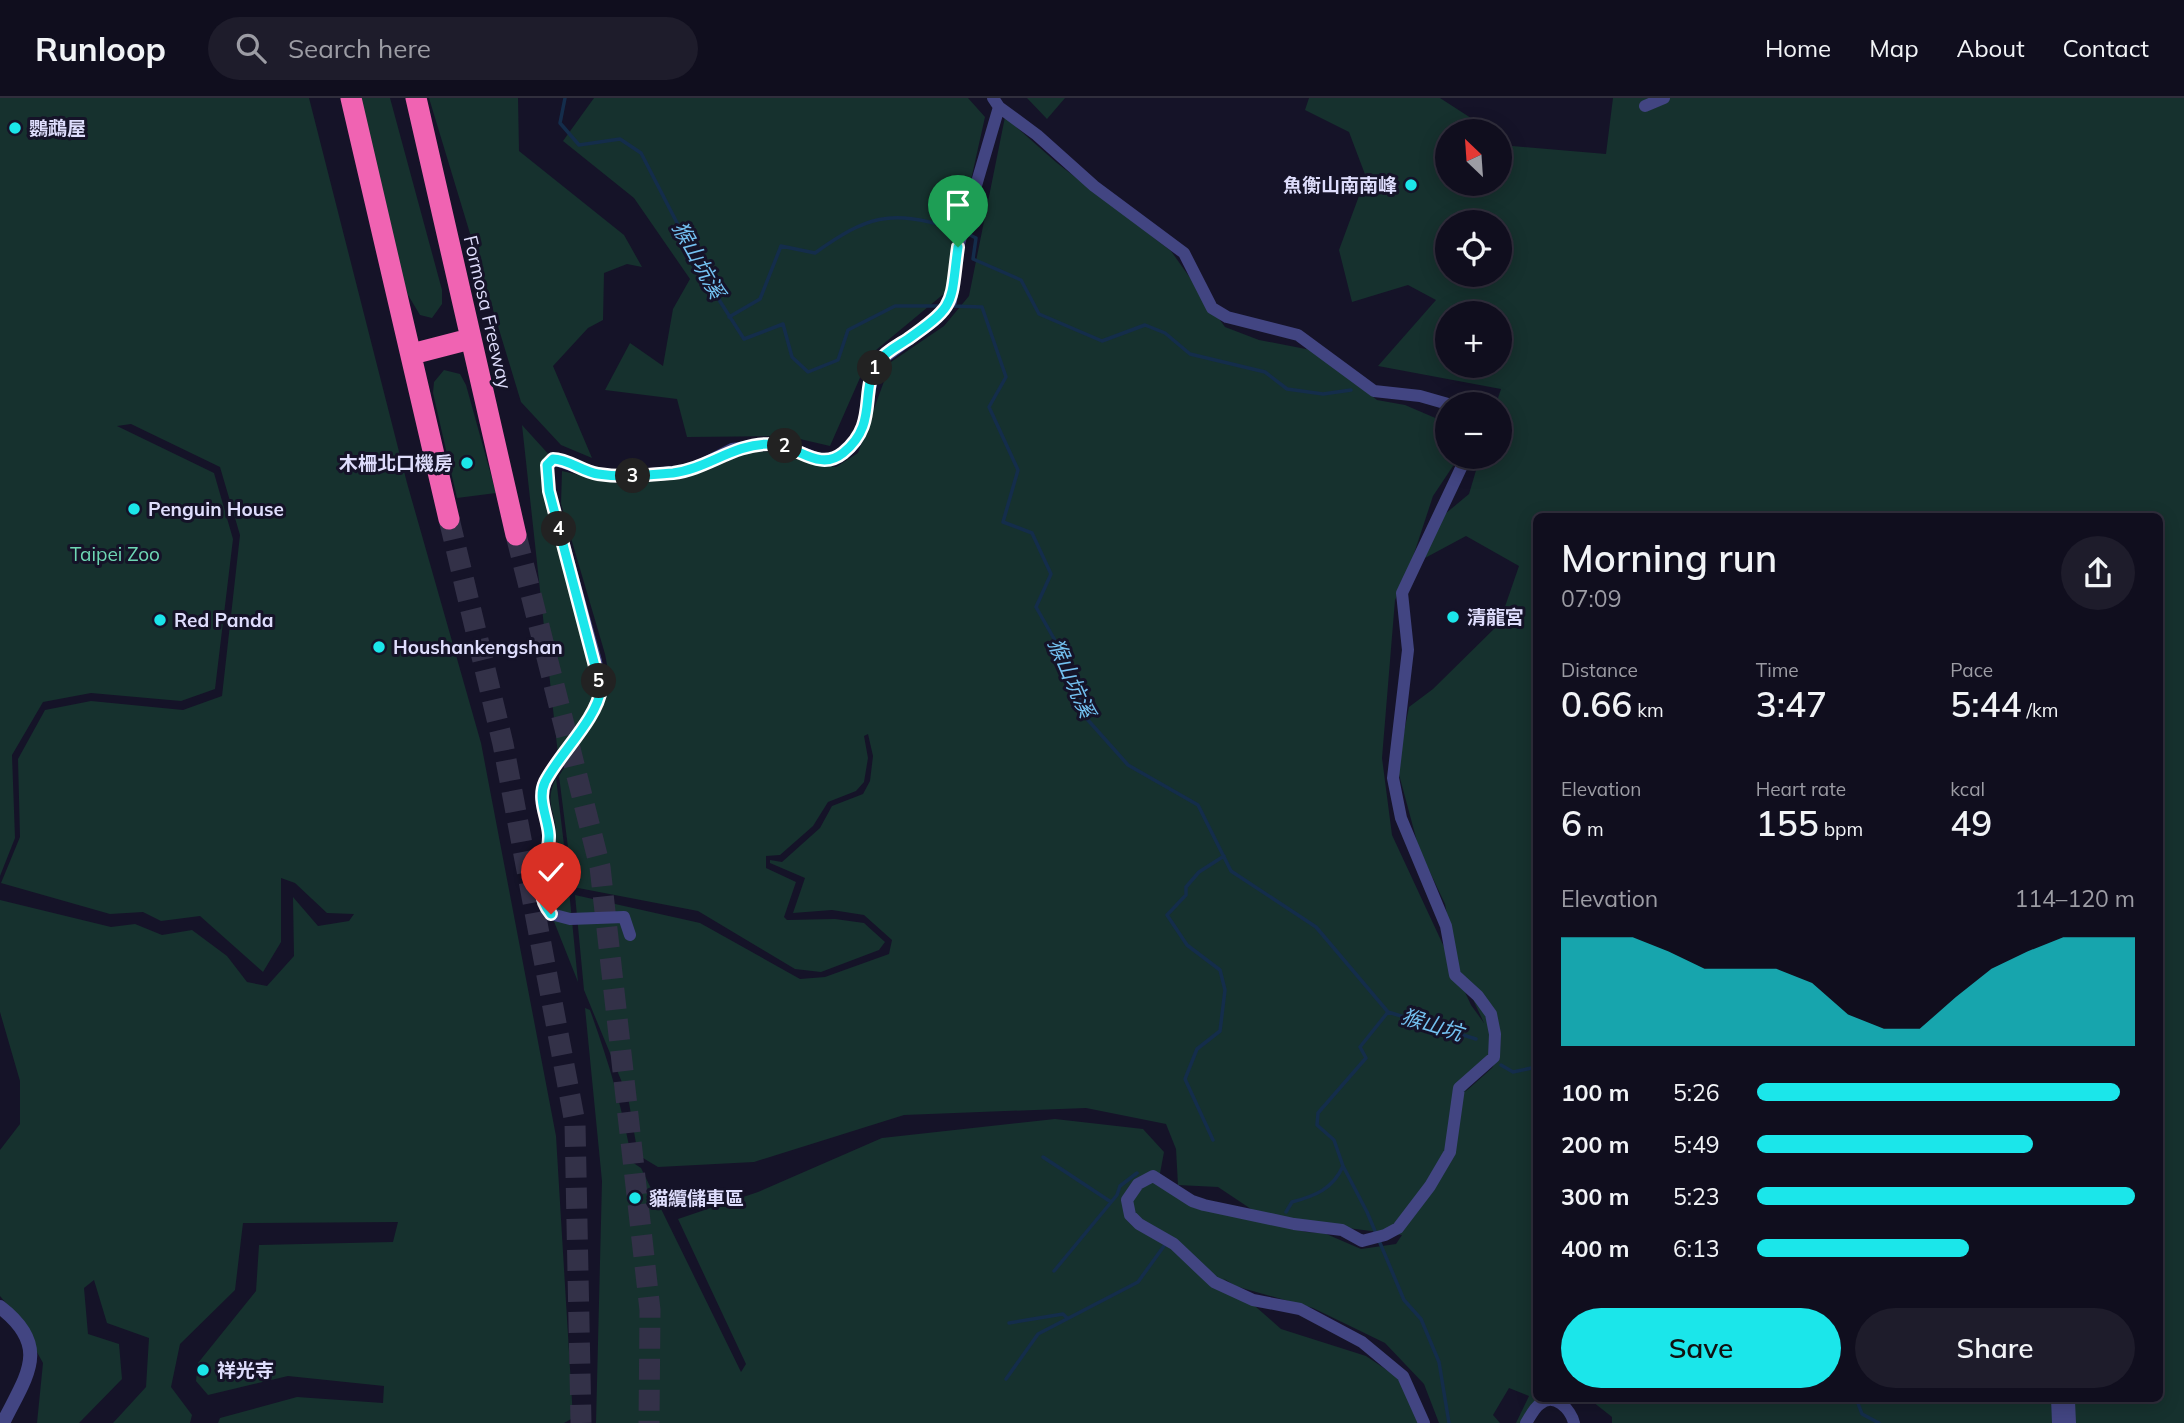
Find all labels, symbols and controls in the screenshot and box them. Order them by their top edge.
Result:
search box [208,17,698,80]
text: Runloop [35,28,166,69]
icon: search [232,29,270,67]
text: Search here [288,32,431,65]
text: Home [1765,33,1831,63]
text: Map [1869,33,1919,63]
text: About [1957,33,2025,63]
text: Contact [2063,33,2149,63]
place label: 鸚鵡屋 [29,116,86,140]
north arrow [1435,119,1512,196]
map controls [1435,119,1512,469]
marker: 鸚鵡屋 [7,120,23,136]
place label: 魚衡山南南峰 [1283,173,1397,197]
pin [928,175,988,247]
marker: 魚衡山南南峰 [1403,177,1419,193]
icon: arrive [939,186,977,224]
button: locate [1435,210,1512,287]
water label: 猴山坑溪 [667,216,732,305]
street label: Formosa Freeway [459,233,517,391]
button: + [1435,301,1512,378]
pin: 1 [858,350,892,386]
text: 1 [869,355,880,379]
button: − [1435,392,1512,469]
pin: 2 [768,428,802,464]
text: 2 [779,433,790,457]
place label: 木柵北口機房 [339,451,453,475]
marker: 木柵北口機房 [459,455,475,471]
pin: 3 [616,458,650,494]
text: 3 [627,463,638,487]
place label: Penguin House [148,497,284,521]
marker: Penguin House [126,501,142,517]
pin: 4 [542,512,576,546]
text: 4 [553,516,564,540]
text: Morning run [1561,534,1777,582]
button: share [2061,536,2135,610]
park label: Taipei Zoo [70,542,160,566]
text: 07:09 [1561,584,1621,613]
place label: 清龍宮 [1467,605,1524,629]
place label: Red Panda [174,608,274,632]
marker: 清龍宮 [1445,609,1461,625]
marker: Red Panda [152,612,168,628]
water label: 猴山坑溪 [1043,634,1102,724]
place label: Houshankengshan [393,635,563,659]
marker: Houshankengshan [371,639,387,655]
text: Distance [1561,658,1638,682]
text: Time [1756,658,1799,682]
text: Pace [1950,658,1993,682]
pin: 5 [582,664,616,698]
text: 5 [593,668,604,692]
text: 0.66 [1561,682,1632,726]
text: 3:47 [1756,682,1827,726]
text: 5:44 [1950,682,2022,726]
text: km [1632,698,1664,722]
text: /km [2022,698,2058,722]
text: Elevation [1561,777,1641,801]
text: Heart rate [1756,777,1846,801]
text: kcal [1950,777,1985,801]
text: 6 [1561,801,1582,845]
text: 155 [1756,801,1819,845]
text: 49 [1950,801,1992,845]
text: m [1582,817,1604,841]
text: bpm [1819,817,1863,841]
pin [521,842,581,914]
icon: check [532,853,570,891]
text: Elevation [1561,884,1658,913]
text: 114–120 m [2014,884,2135,913]
water label: 猴山坑 [1398,1002,1469,1047]
text: 100 m [1561,1078,1629,1107]
text: 5:26 [1673,1078,1720,1107]
text: 200 m [1561,1130,1629,1159]
text: 5:49 [1673,1130,1720,1159]
text: 300 m [1561,1182,1629,1211]
text: 5:23 [1673,1182,1720,1211]
place label: 貓纜儲車區 [649,1186,744,1210]
marker: 貓纜儲車區 [627,1190,643,1206]
text: 400 m [1561,1234,1629,1263]
text: 6:13 [1673,1234,1720,1263]
button: Save [1561,1308,1841,1388]
button: Share [1855,1308,2135,1388]
place label: 祥光寺 [217,1358,274,1382]
marker: 祥光寺 [195,1362,211,1378]

